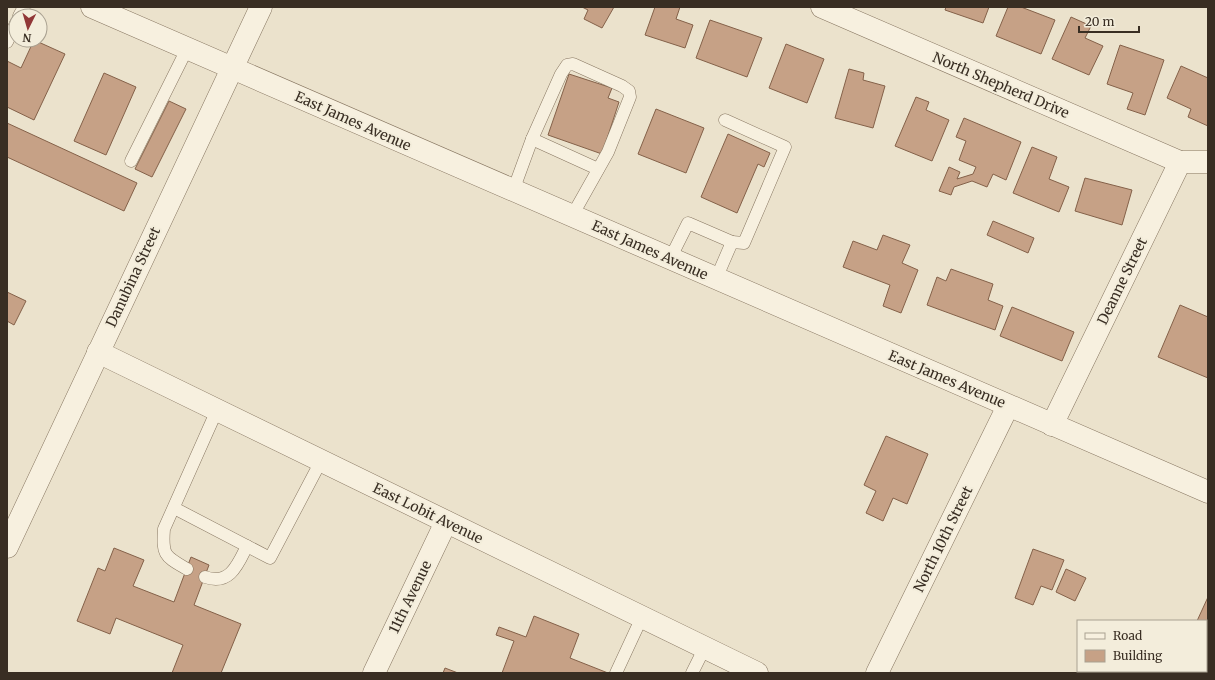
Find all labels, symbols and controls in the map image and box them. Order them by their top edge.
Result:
north arrow [8,8,48,48]
scale bar [1079,8,1139,34]
text: 20 m [1085,14,1114,29]
text: N [22,31,32,45]
street label: North Shepherd Drive [930,48,1072,122]
street label: East James Avenue [292,87,414,155]
street label: East James Avenue [589,216,711,284]
street label: Danubina Street [102,224,164,330]
street label: Deanne Street [1093,234,1151,328]
street label: East James Avenue [886,346,1008,412]
street label: East Lobit Avenue [370,479,486,547]
street label: North 10th Street [910,483,977,595]
street label: 11th Avenue [385,558,435,636]
legend [1077,620,1207,672]
text: Road [1113,628,1142,643]
text: Building [1113,648,1163,663]

